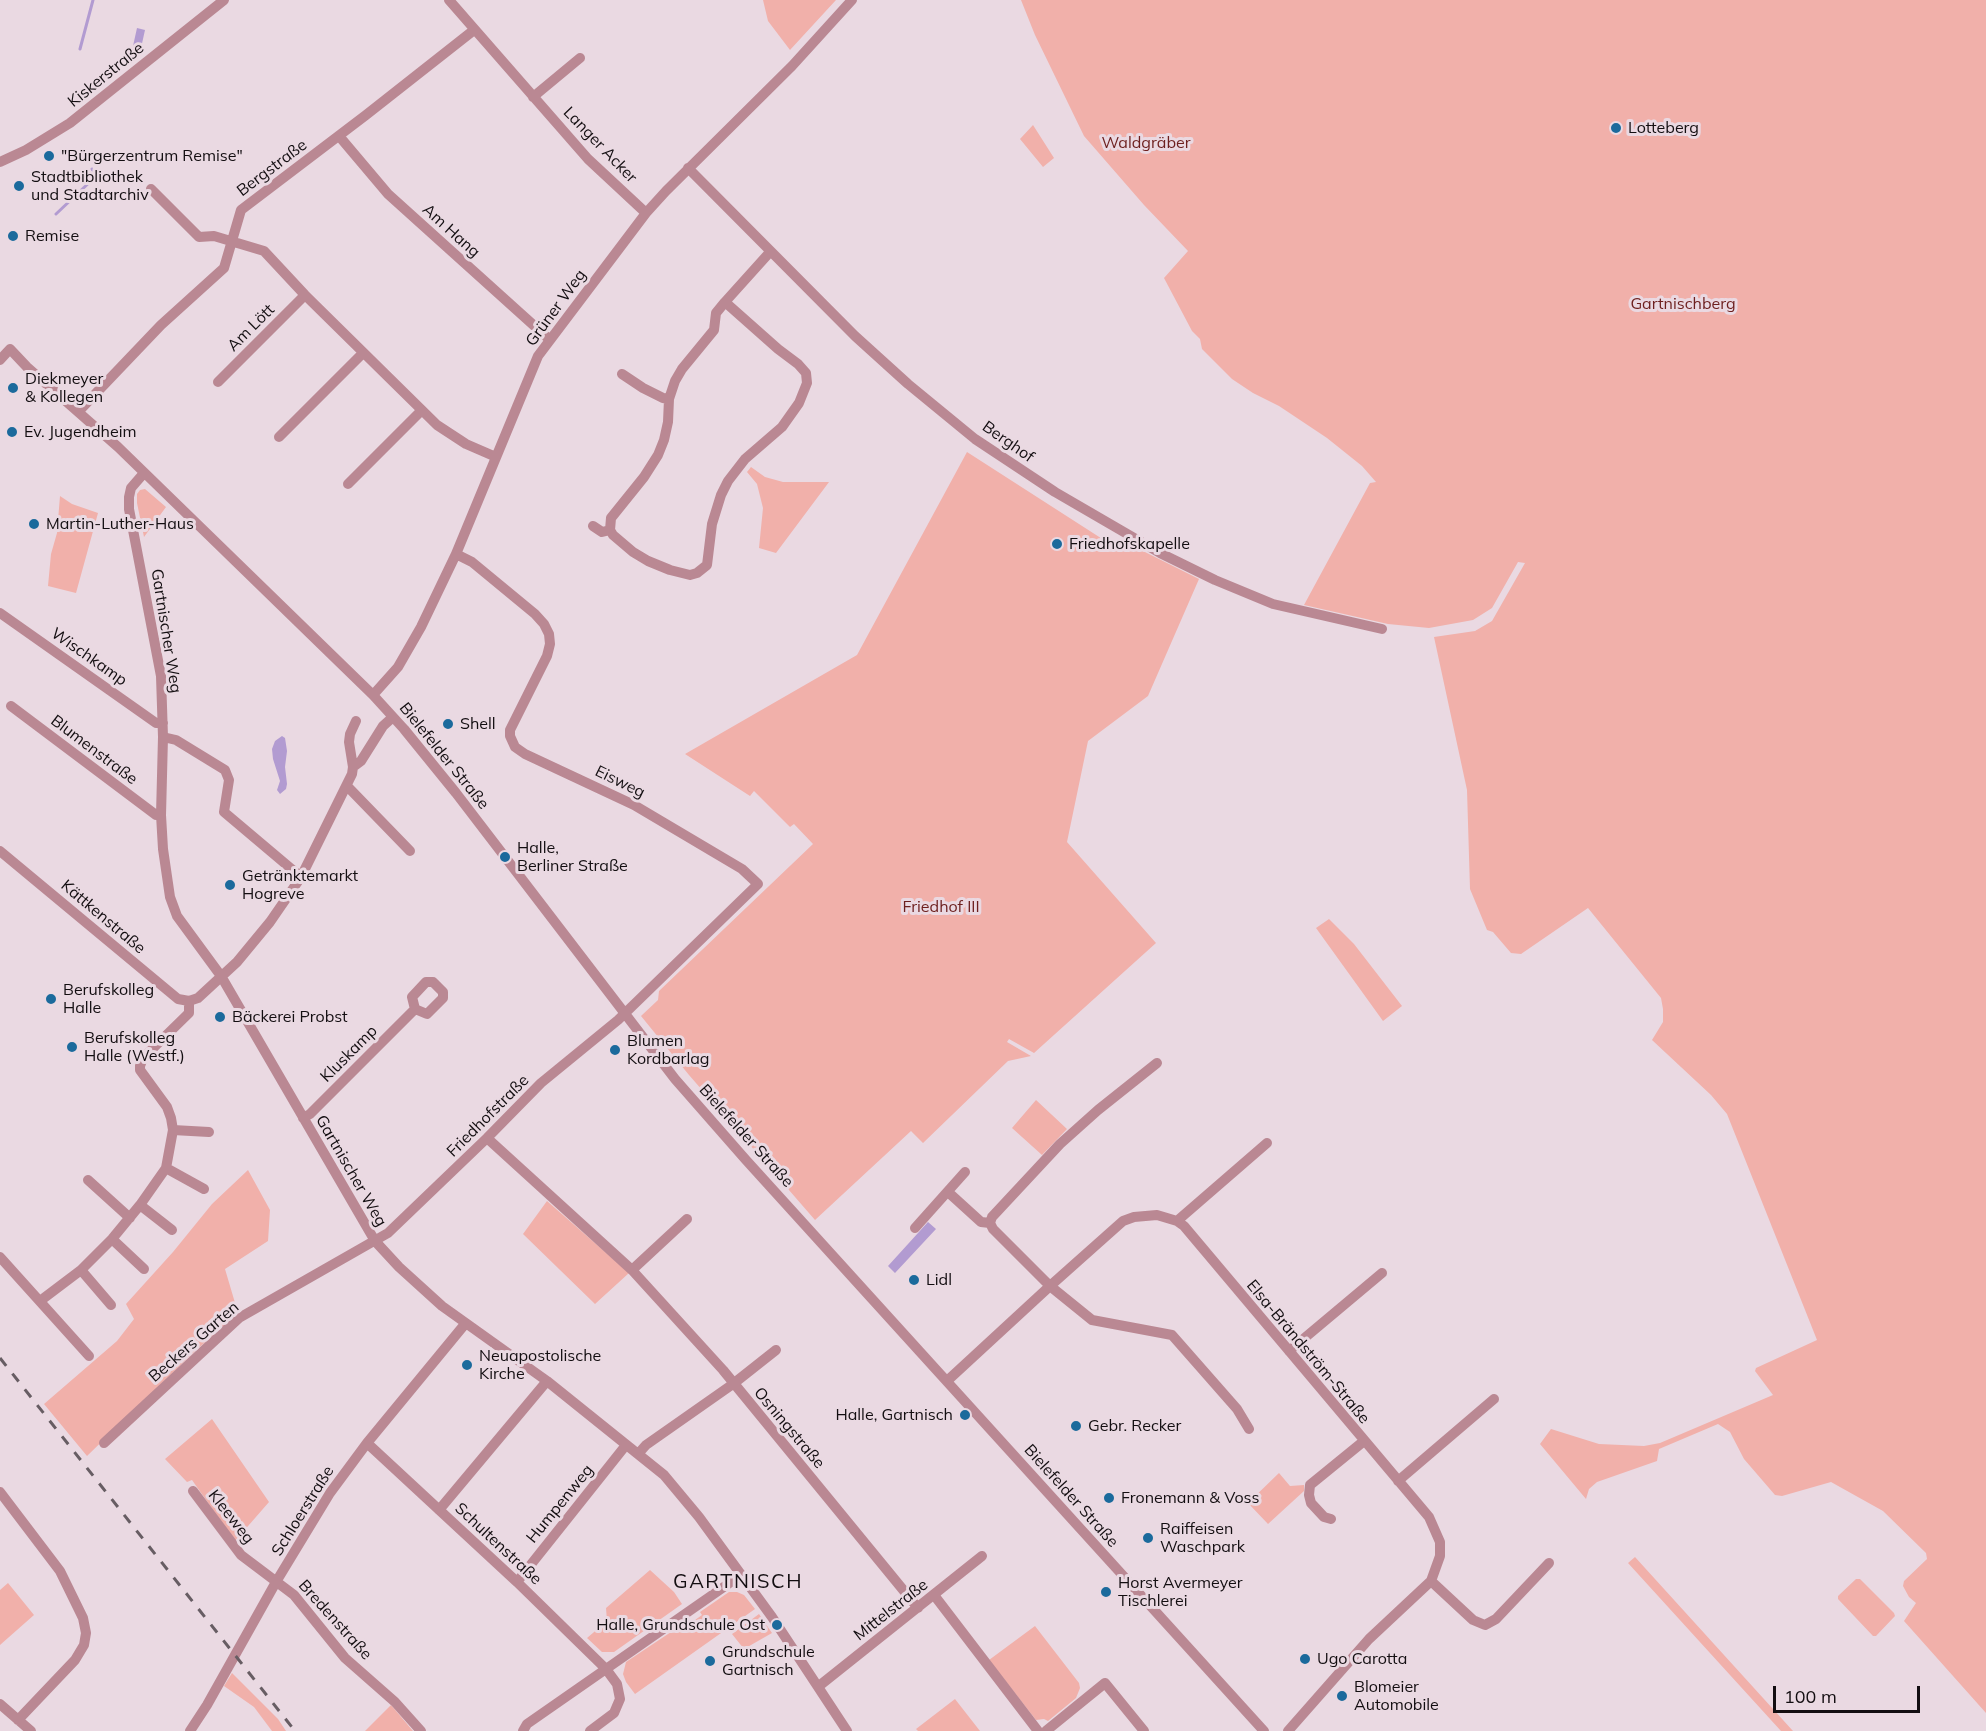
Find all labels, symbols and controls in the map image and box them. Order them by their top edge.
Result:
street label: Kiskerstraße [64,39,148,111]
street label: Langer Acker [559,103,641,187]
place label: Lotteberg [1628,118,1699,138]
marker: Lotteberg [1609,121,1623,135]
park label: Waldgräber [1101,133,1191,153]
street label: Bergstraße [233,135,311,201]
place label: "Bürgerzentrum Remise" [61,146,243,166]
marker: "Bürgerzentrum Remise" [42,149,56,163]
place label: Stadtbibliothek und Stadtarchiv [31,167,149,205]
marker: Stadtbibliothek und Stadtarchiv [12,179,26,193]
street label: Am Hang [418,200,484,262]
place label: Remise [25,226,79,246]
marker: Remise [6,229,20,243]
street label: Grüner Weg [522,266,590,350]
park label: Gartnischberg [1630,294,1736,314]
street label: Am Lött [223,300,279,356]
place label: Diekmeyer & Kollegen [25,369,103,407]
marker: Diekmeyer & Kollegen [6,381,20,395]
street label: Berghof [978,417,1038,467]
place label: Ev. Jugendheim [24,422,137,442]
marker: Ev. Jugendheim [5,425,19,439]
place label: Martin-Luther-Haus [46,514,194,534]
marker: Martin-Luther-Haus [27,517,41,531]
place label: Friedhofskapelle [1069,534,1190,554]
marker: Friedhofskapelle [1050,537,1064,551]
street label: Gartnischer Weg [147,568,185,694]
street label: Wischkamp [47,624,131,690]
street label: Bielefelder Straße [395,699,493,813]
street label: Blumenstraße [47,711,141,789]
place label: Shell [460,714,496,734]
marker: Shell [441,717,455,731]
street label: Eisweg [592,762,648,802]
place label: Halle, Berliner Straße [517,838,628,876]
marker: Halle, Berliner Straße [498,850,512,864]
place label: Getränktemarkt Hogreve [242,866,358,904]
street label: Kättkenstraße [57,876,149,958]
marker: Getränktemarkt Hogreve [223,878,237,892]
park label: Friedhof III [902,897,980,917]
place label: Berufskolleg Halle [63,980,154,1018]
marker: Berufskolleg Halle [44,992,58,1006]
place label: Bäckerei Probst [232,1007,348,1027]
marker: Bäckerei Probst [213,1010,227,1024]
street label: Kluskamp [317,1022,381,1086]
place label: Berufskolleg Halle (Westf.) [84,1028,185,1066]
place label: Blumen Kordbarlag [627,1031,709,1069]
marker: Berufskolleg Halle (Westf.) [65,1040,79,1054]
marker: Blumen Kordbarlag [608,1043,622,1057]
street label: Friedhofstraße [443,1071,533,1161]
street label: Bielefelder Straße [695,1081,797,1191]
street label: Gartnischer Weg [311,1112,391,1230]
place label: Lidl [926,1270,952,1290]
marker: Lidl [907,1273,921,1287]
street label: Elsa-Brändström-Straße [1242,1276,1374,1428]
street label: Beckers Garten [145,1298,243,1386]
place label: Neuapostolische Kirche [479,1346,601,1384]
marker: Neuapostolische Kirche [460,1358,474,1372]
street label: Osningstraße [749,1383,829,1473]
place label: Halle, Gartnisch [835,1405,953,1425]
marker: Halle, Gartnisch [958,1408,972,1422]
place label: Gebr. Recker [1088,1416,1181,1436]
marker: Gebr. Recker [1069,1419,1083,1433]
street label: Bielefelder Straße [1020,1441,1122,1551]
street label: Humpenweg [523,1461,597,1547]
street label: Schloerstraße [268,1463,338,1559]
street label: Kleeweg [204,1486,258,1548]
place label: Fronemann & Voss [1121,1488,1259,1508]
marker: Fronemann & Voss [1102,1491,1116,1505]
street label: Schultenstraße [451,1499,545,1589]
place label: Raiffeisen Waschpark [1160,1519,1245,1557]
marker: Raiffeisen Waschpark [1141,1531,1155,1545]
district label: GARTNISCH [673,1570,803,1594]
place label: Horst Avermeyer Tischlerei [1118,1573,1243,1611]
street label: Mittelstraße [850,1575,932,1645]
street label: Bredenstraße [294,1576,376,1664]
marker: Horst Avermeyer Tischlerei [1099,1585,1113,1599]
place label: Halle, Grundschule Ost [596,1615,765,1635]
marker: Halle, Grundschule Ost [770,1618,784,1632]
place label: Grundschule Gartnisch [722,1642,815,1680]
place label: Ugo Carotta [1317,1649,1407,1669]
marker: Ugo Carotta [1298,1652,1312,1666]
marker: Grundschule Gartnisch [703,1654,717,1668]
scale bar [1776,1674,1923,1712]
place label: Blomeier Automobile [1354,1677,1439,1715]
text: 100 m [1784,1685,1837,1708]
marker: Blomeier Automobile [1335,1689,1349,1703]

